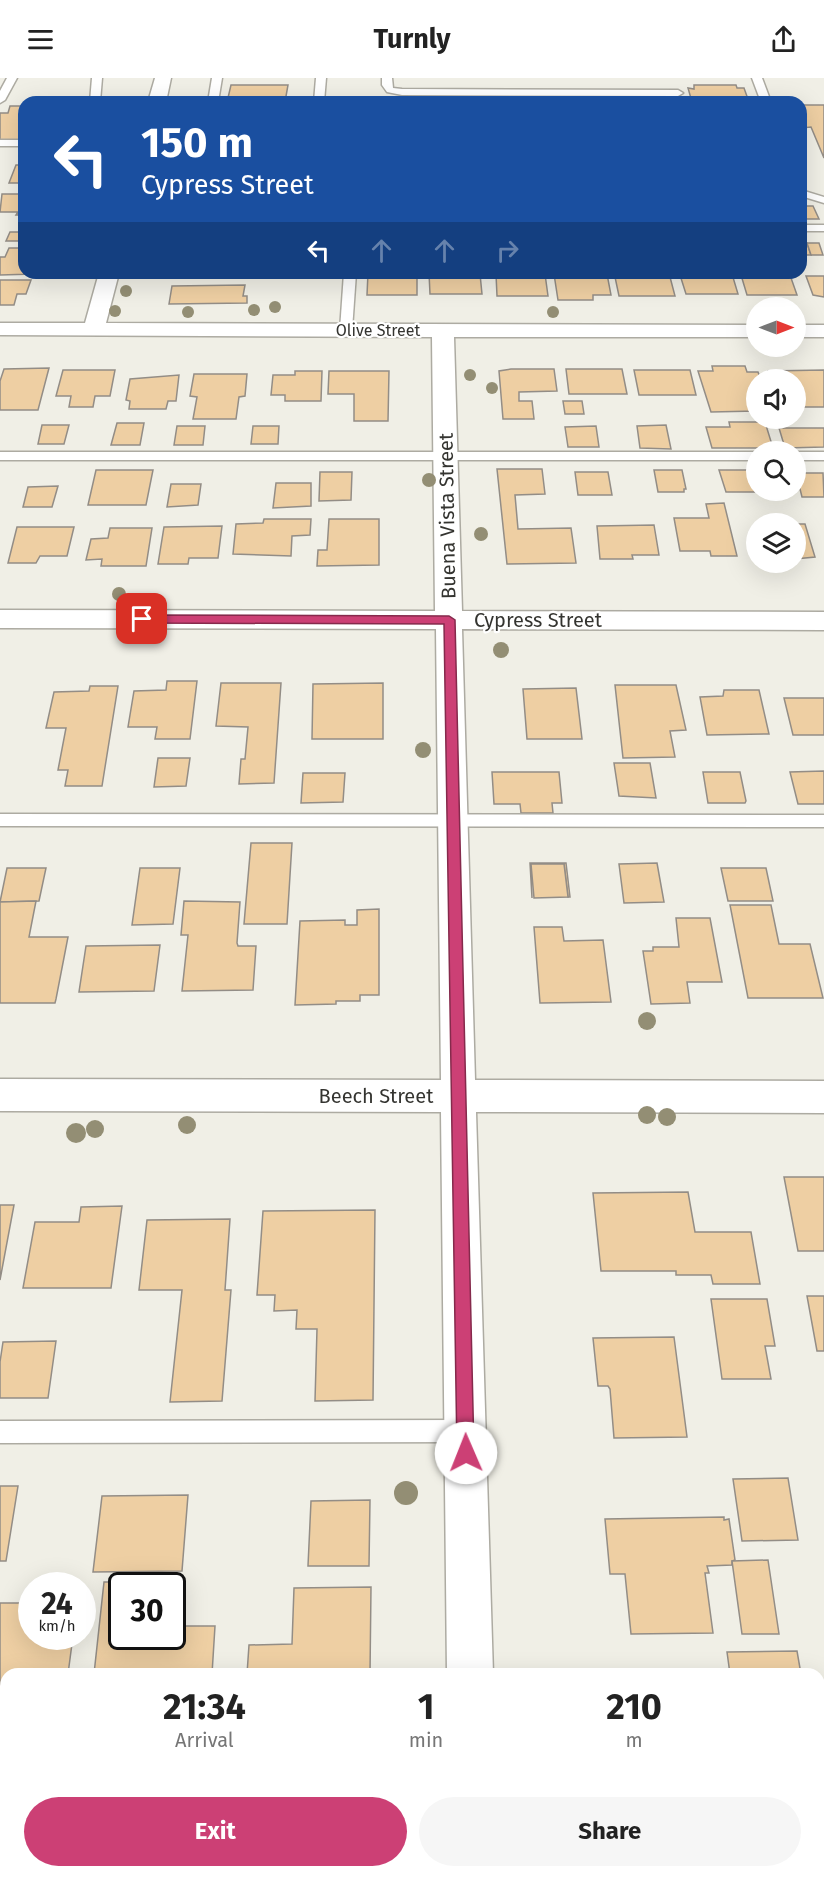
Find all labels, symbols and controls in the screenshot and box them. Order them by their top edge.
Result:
icon: menu [24,23,57,56]
text: Turnly [373,23,451,55]
icon: share [767,23,800,56]
text: 150 m [141,118,253,168]
icon: left [42,120,120,198]
text: Cypress Street [141,169,314,201]
icon: left [302,234,335,267]
icon: ahead [365,234,398,267]
icon: ahead [428,234,461,267]
icon: right [491,234,524,267]
north arrow [746,297,806,357]
map controls [746,297,806,573]
street label: Olive Street [336,321,420,340]
button: sound [746,369,806,429]
street label: Buena Vista Street [434,432,460,599]
button: search [746,441,806,501]
button: layers [746,513,806,573]
pin [116,593,167,644]
icon: arrive [125,602,158,635]
street label: Cypress Street [474,608,603,632]
street label: Beech Street [319,1084,434,1108]
position arrow [434,1421,498,1485]
speed limit sign: 30 [108,1572,186,1650]
text: 24 [41,1586,73,1622]
text: km/h [38,1617,76,1635]
text: 21:34 [163,1685,246,1729]
text: 1 [418,1685,434,1729]
text: 210 [606,1685,662,1729]
text: Arrival [175,1728,234,1752]
text: min [409,1728,443,1752]
text: m [626,1728,643,1752]
button: Exit [24,1797,407,1866]
button: Share [419,1797,801,1866]

